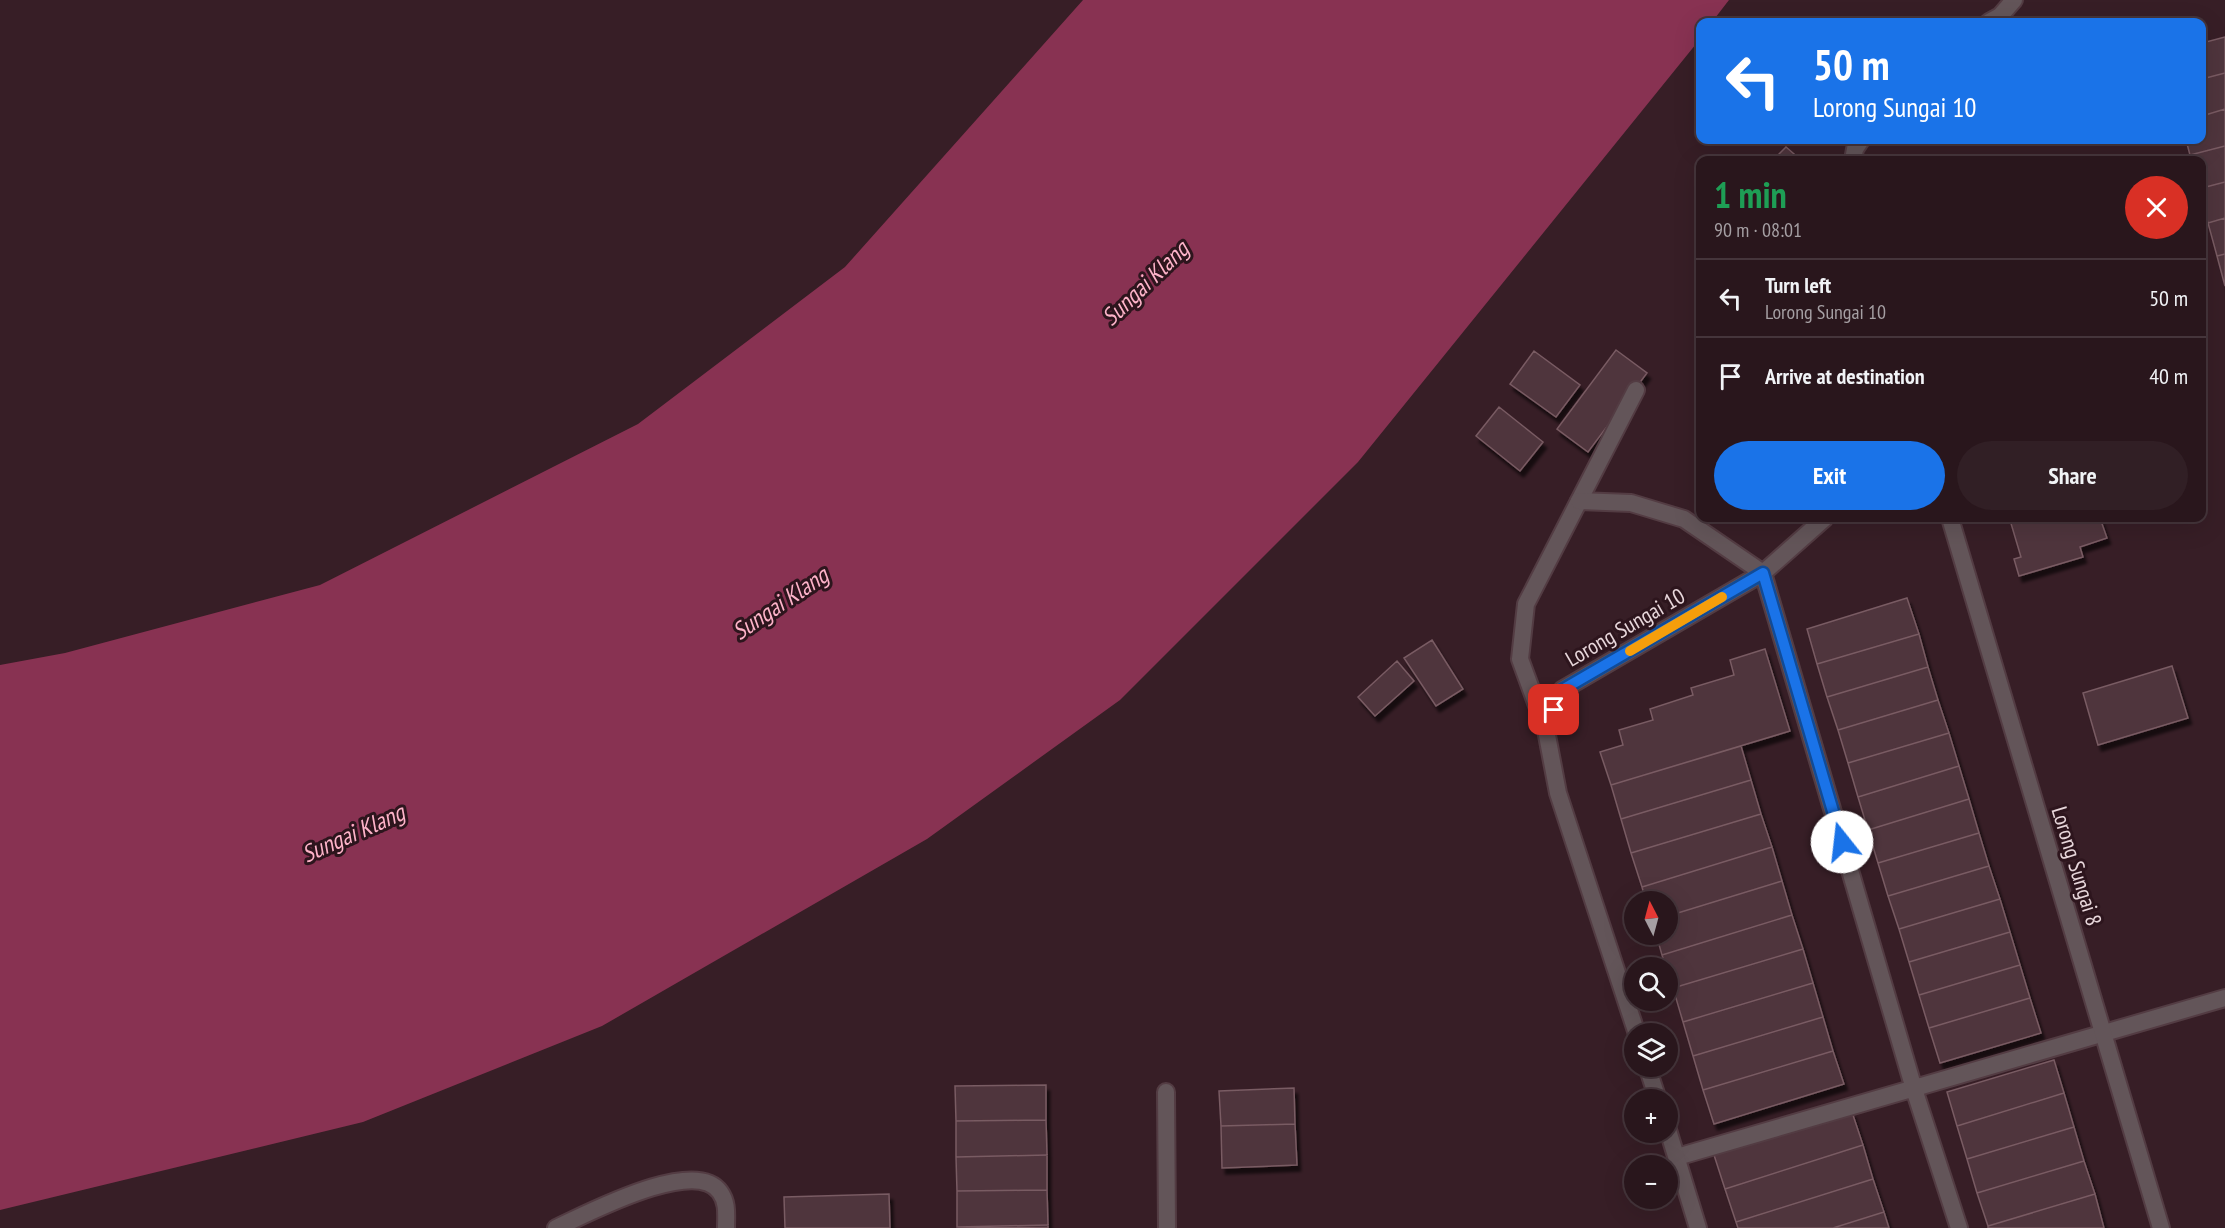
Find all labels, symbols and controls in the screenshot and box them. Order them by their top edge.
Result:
text: 50 m [1813,37,1890,92]
icon: left [1714,42,1792,120]
text: Lorong Sungai 10 [1813,90,1976,124]
text: 1 min [1714,171,1787,218]
button: close [2125,176,2188,239]
text: 90 m · 08:01 [1714,217,1802,243]
water label: Sungai Klang [1095,233,1196,332]
text: Turn left [1765,271,1831,299]
icon: left [1714,282,1747,315]
text: 50 m [2149,284,2188,312]
text: Lorong Sungai 10 [1765,299,1886,325]
icon: arrive [1714,360,1747,393]
text: Arrive at destination [1765,362,1925,390]
text: 40 m [2149,362,2188,390]
button: Exit [1714,441,1945,510]
button: Share [1957,441,2188,510]
water label: Sungai Klang [726,559,835,646]
street label: Lorong Sungai 10 [1560,582,1690,672]
pin [1528,684,1579,735]
icon: arrive [1537,693,1570,726]
water label: Sungai Klang [297,796,411,869]
street label: Lorong Sungai 8 [2046,803,2108,929]
position arrow [1810,810,1874,874]
north arrow [1624,891,1678,945]
map controls [1624,891,1678,1209]
button: search [1624,957,1678,1011]
button: layers [1624,1023,1678,1077]
button: + [1624,1089,1678,1143]
button: − [1624,1155,1678,1209]

